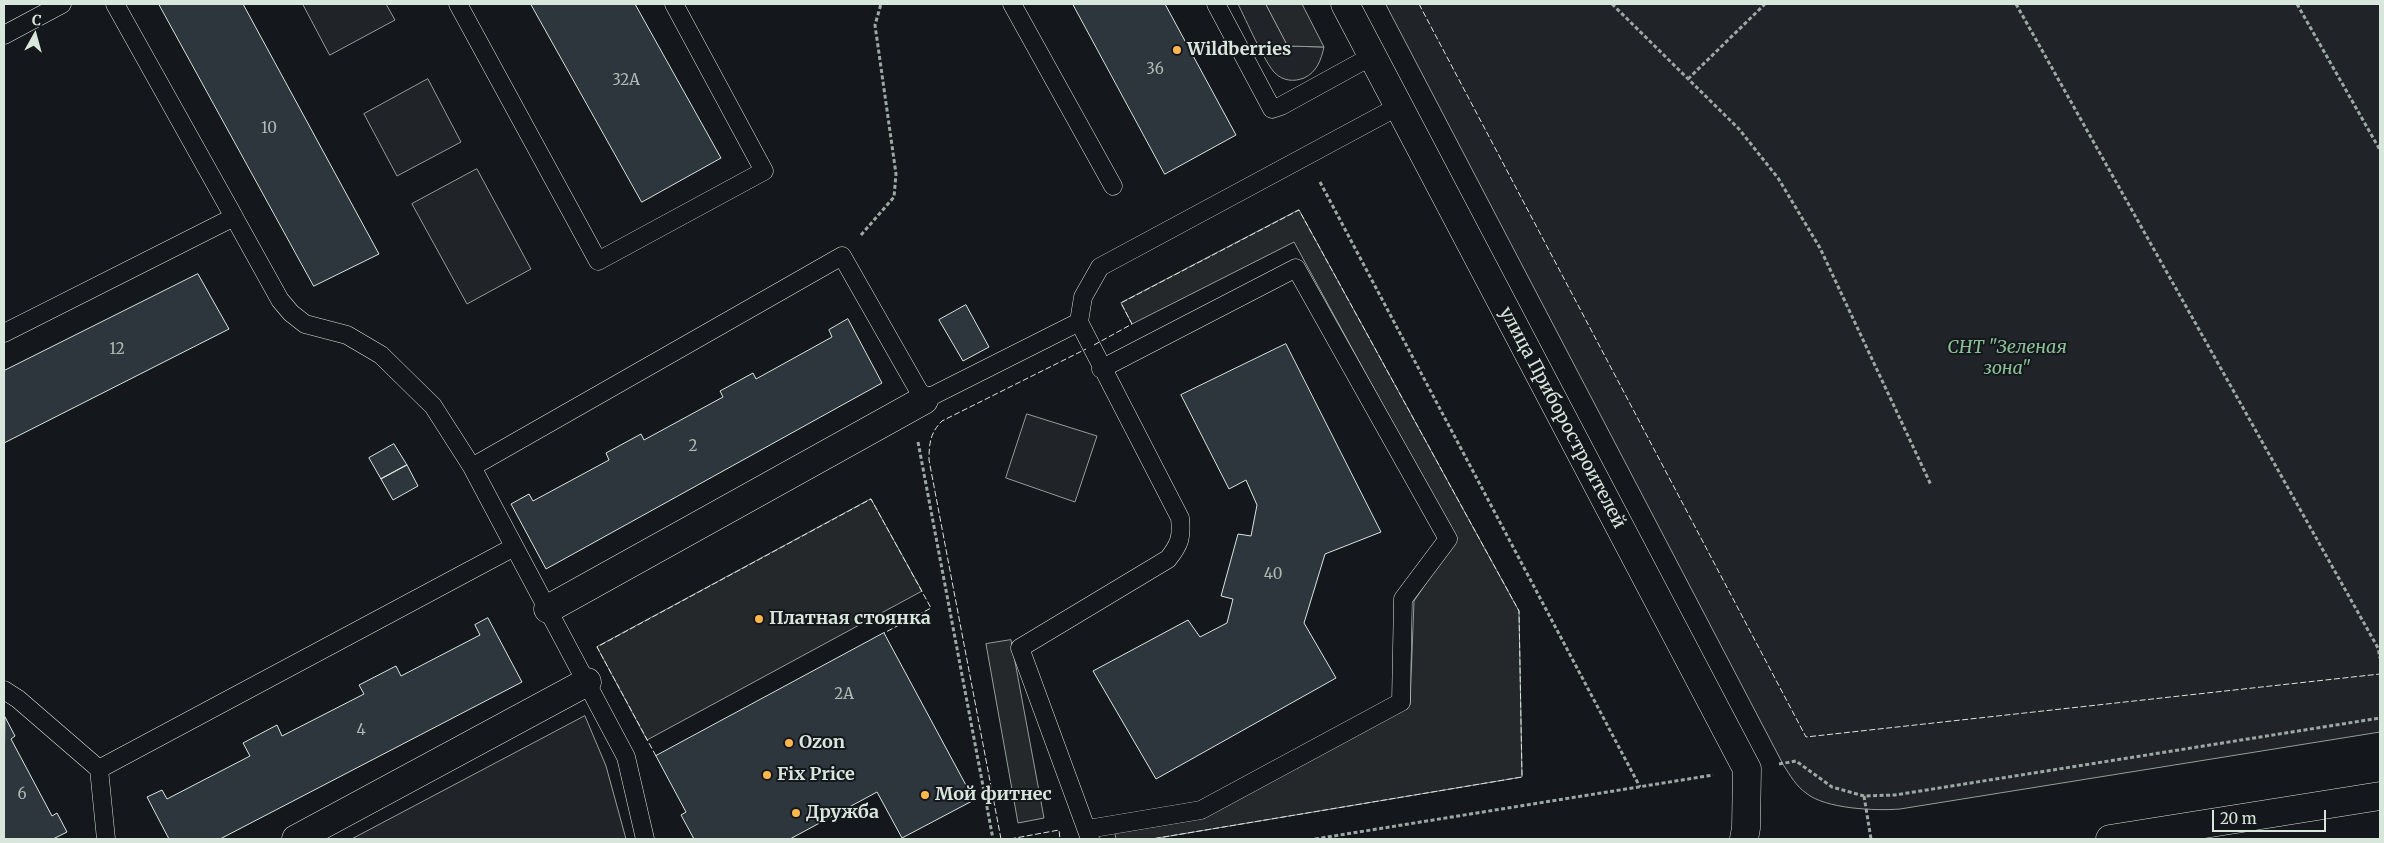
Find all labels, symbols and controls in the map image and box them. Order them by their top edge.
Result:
north arrow [10,10,60,60]
text: С [31,11,43,30]
place label: Wildberries [1187,39,1291,61]
marker: Wildberries [1171,44,1183,56]
house number: 36 [1146,61,1164,79]
house number: 32А [612,72,640,90]
house number: 10 [261,120,277,138]
street label: улица Приборостроителей [1494,303,1630,533]
park label: СНТ "Зеленая зона" [1947,337,2067,379]
house number: 12 [109,341,125,359]
house number: 2 [689,438,697,456]
house number: 40 [1264,566,1282,584]
place label: Платная стоянка [769,608,931,630]
marker: Платная стоянка [753,613,765,625]
house number: 2А [834,686,854,704]
house number: 4 [356,722,366,740]
place label: Ozon [799,732,845,754]
marker: Ozon [783,737,795,749]
place label: Fix Price [777,764,855,786]
marker: Fix Price [761,769,773,781]
place label: Мой фитнес [935,784,1052,806]
house number: 6 [17,786,27,804]
marker: Мой фитнес [919,789,931,801]
scale bar [2214,800,2328,832]
place label: Дружба [806,802,879,824]
marker: Дружба [790,807,802,819]
text: 20 m [2220,809,2257,828]

